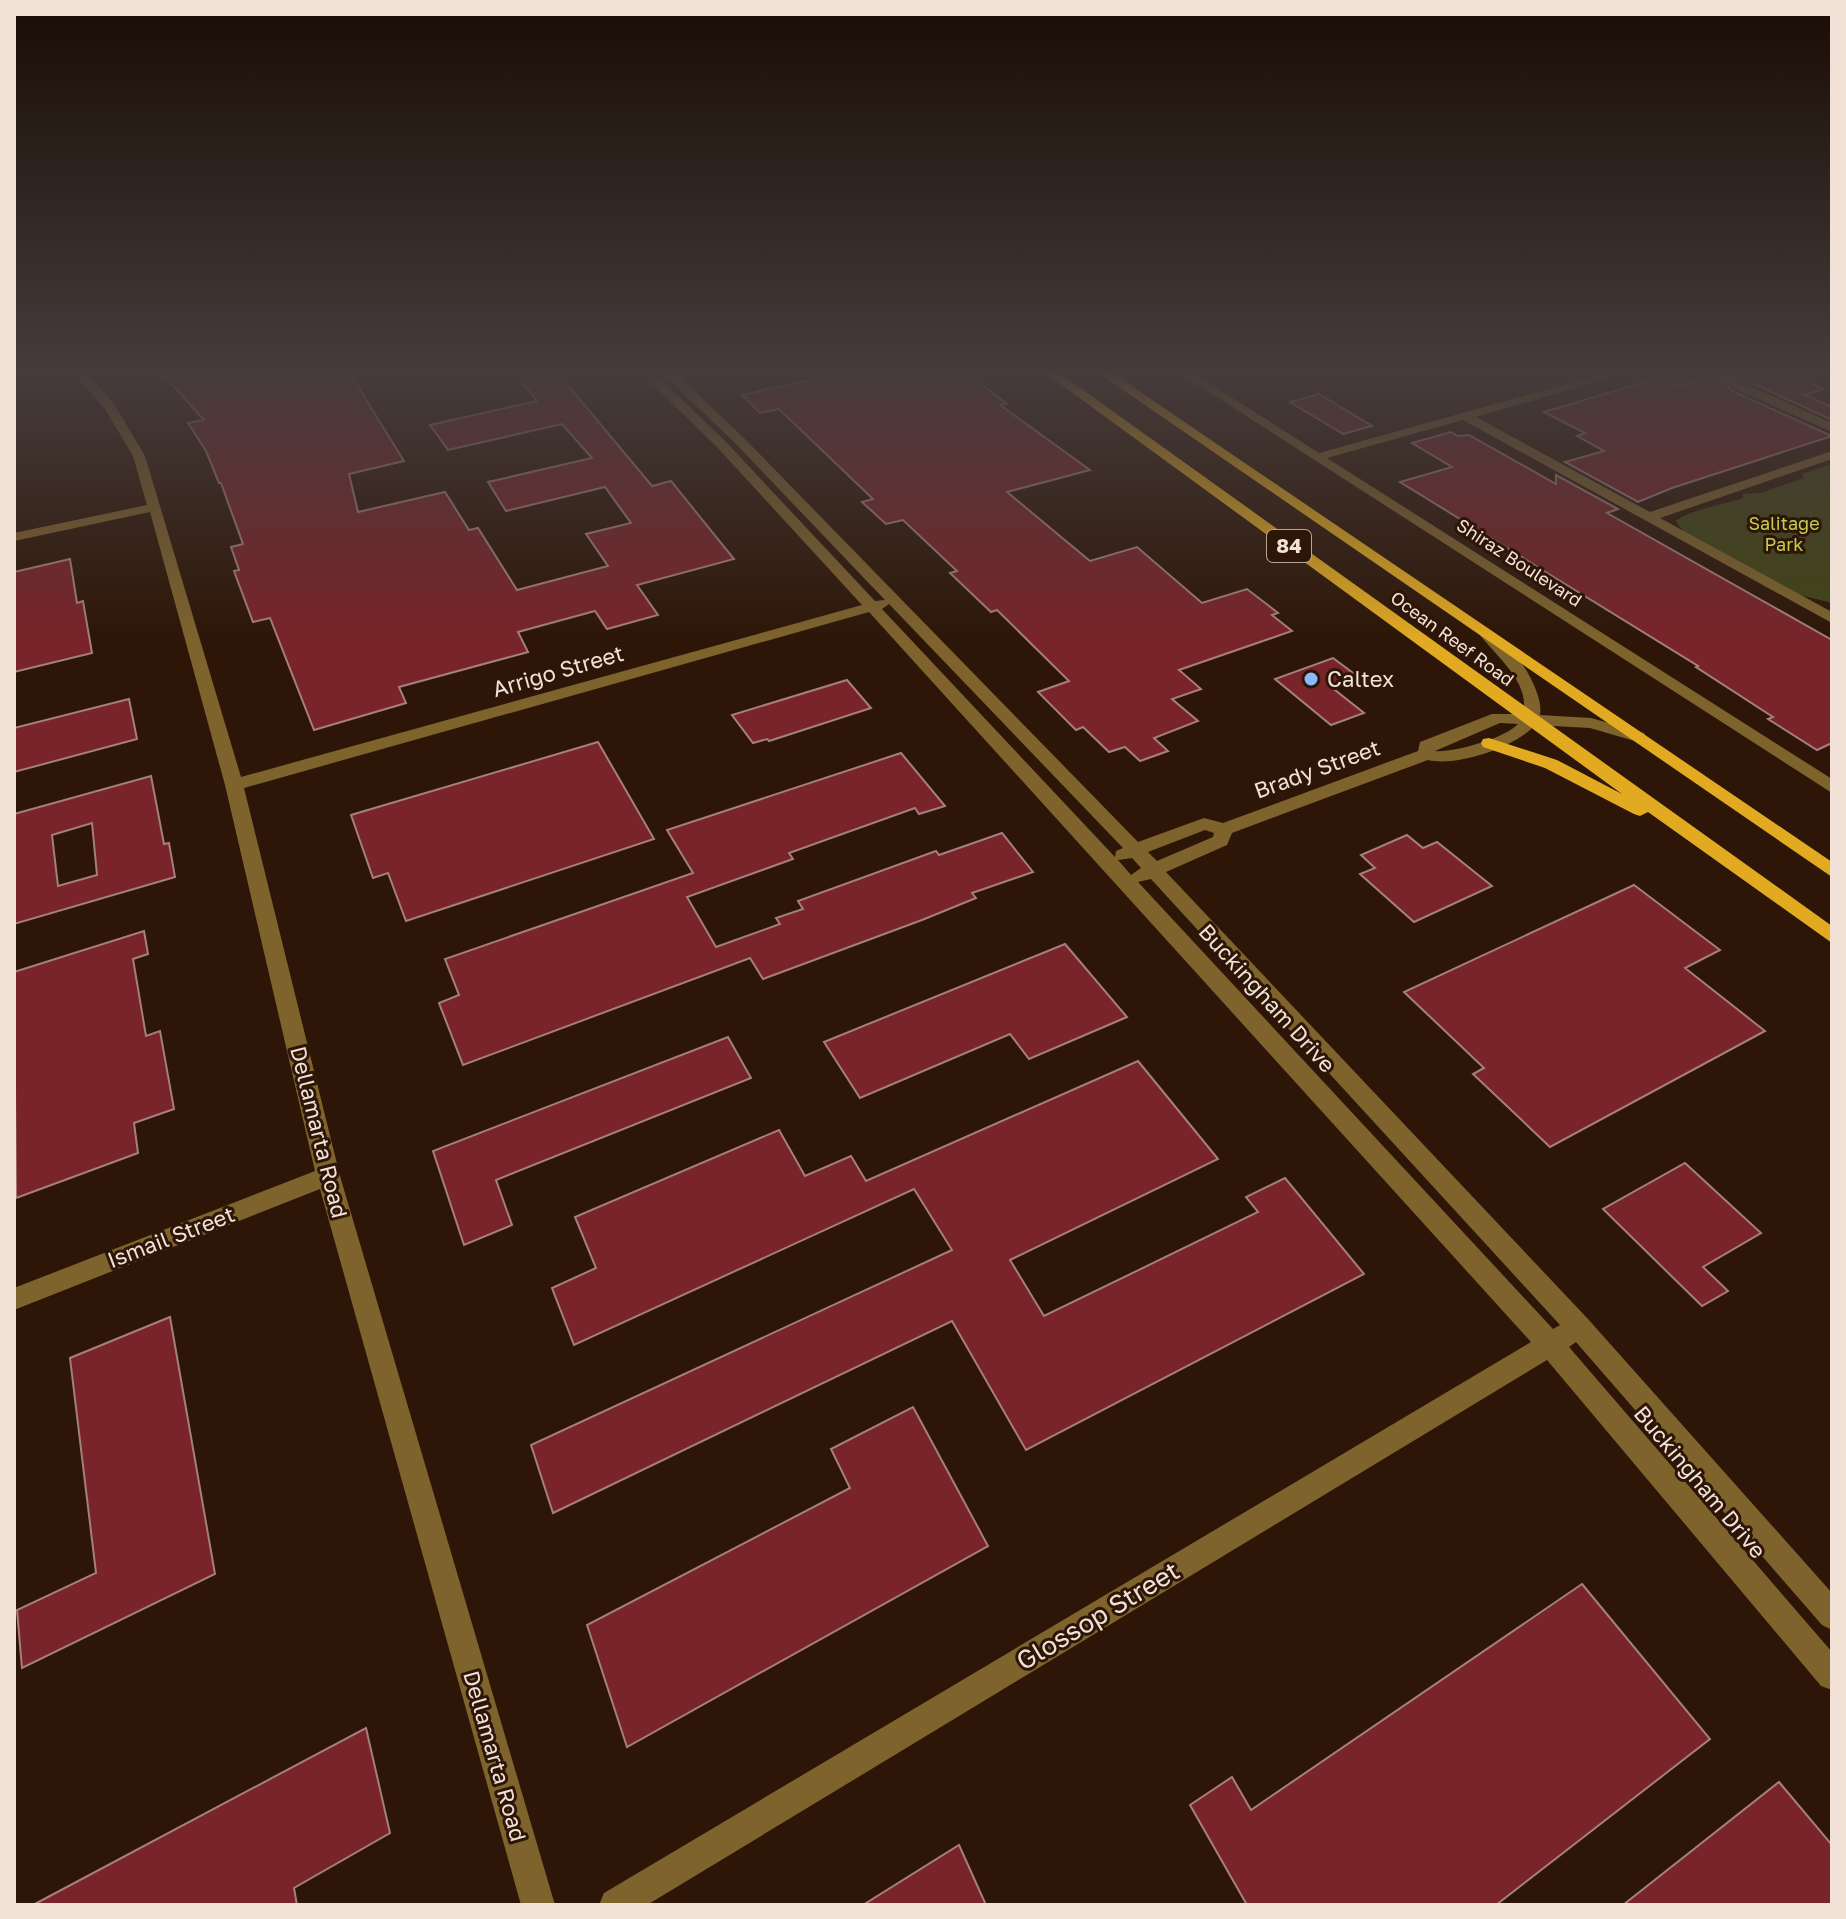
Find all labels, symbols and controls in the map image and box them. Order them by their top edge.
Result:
park label: Salitage Park [1748,512,1820,555]
street label: Shiraz Boulevard [1453,513,1586,611]
road number: 84 [1267,530,1311,562]
street label: Ocean Reef Road [1387,586,1519,690]
street label: Arrigo Street [489,639,627,702]
place label: Caltex [1327,665,1394,692]
marker: Caltex [1302,670,1320,688]
street label: Brady Street [1250,733,1383,804]
street label: Buckingham Drive [1193,918,1341,1078]
street label: Dellamarta Road [285,1043,354,1221]
street label: Ismail Street [103,1200,238,1273]
street label: Buckingham Drive [1629,1400,1772,1563]
street label: Glossop Street [1011,1555,1185,1676]
street label: Dellamarta Road [458,1667,533,1844]

